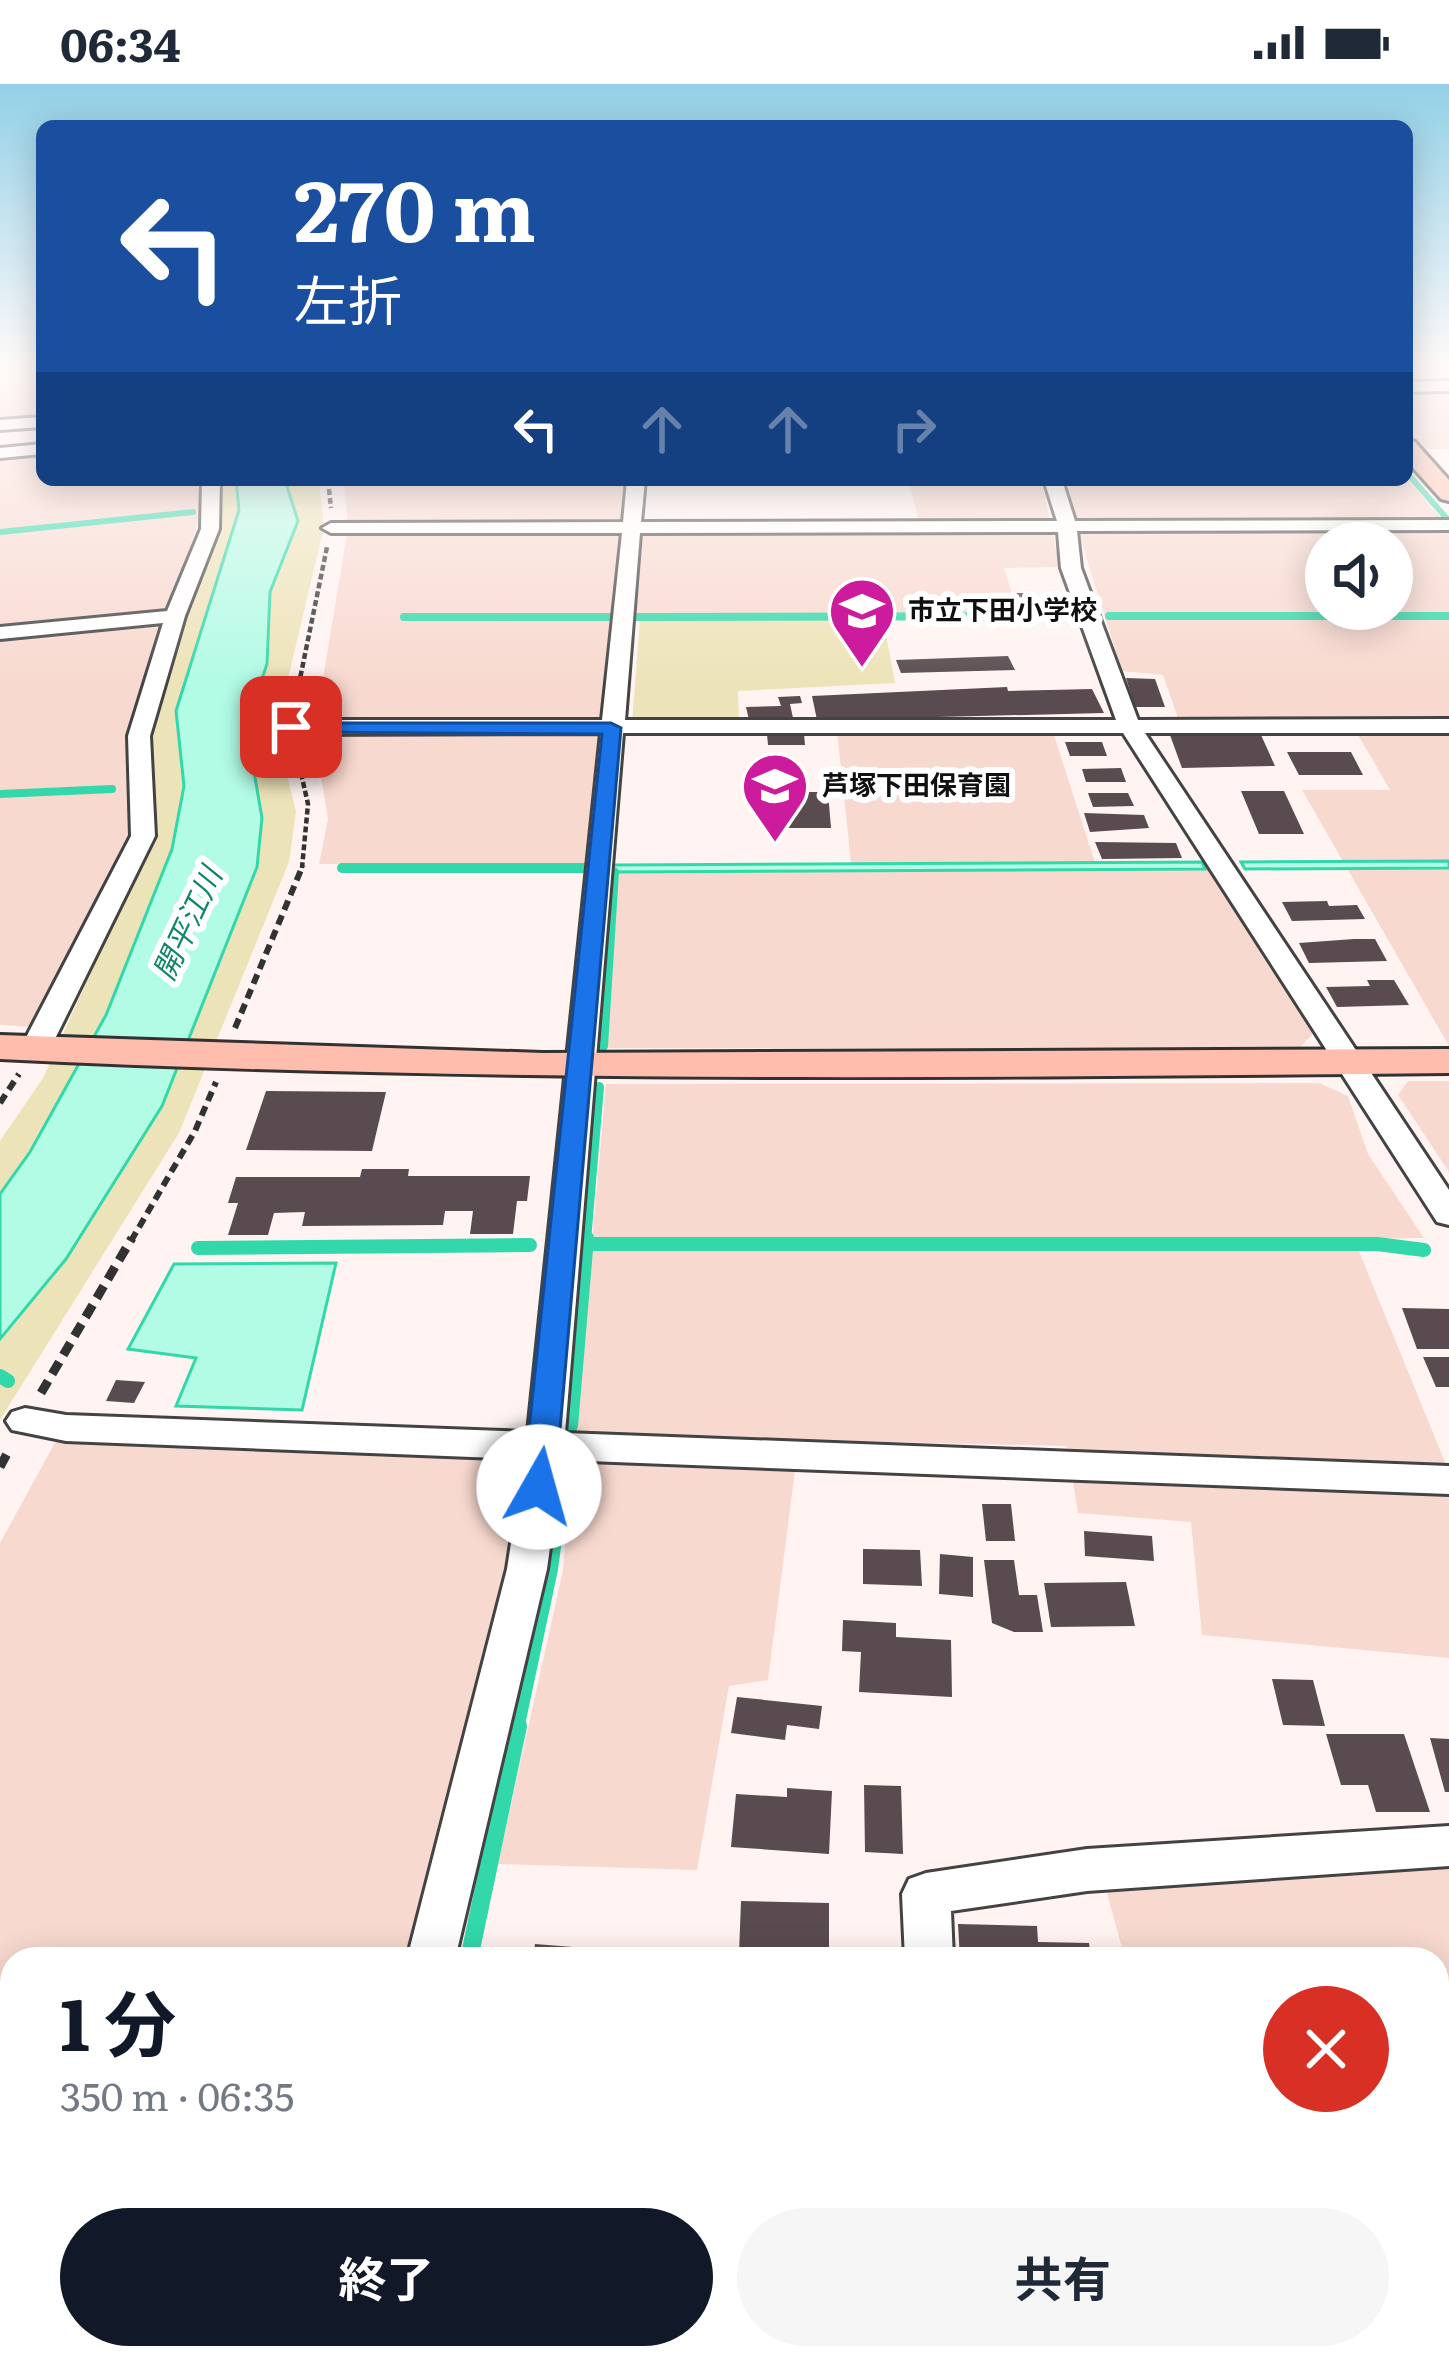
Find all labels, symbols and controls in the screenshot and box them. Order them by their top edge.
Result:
text: 06:34 [60,9,181,76]
text: 270 m [294,143,536,268]
icon: left [96,168,252,324]
text: 左折 [294,257,402,338]
icon: left [503,396,569,462]
icon: ahead [629,396,695,462]
icon: ahead [755,396,821,462]
icon: right [881,396,947,462]
map controls [1305,522,1413,630]
button: sound [1305,522,1413,630]
school or university icon: 市立下田小学校 [827,576,897,670]
place label: 市立下田小学校 [908,588,1097,628]
pin [240,676,342,778]
icon: arrive [258,694,324,760]
school or university icon: 芦塚下田保育園 [740,751,810,845]
place label: 芦塚下田保育園 [822,763,1011,803]
water label: 開平江川 [140,856,232,986]
position arrow [476,1424,602,1550]
text: 1 分 [60,1966,176,2073]
button: close [1263,1986,1389,2112]
text: 350 m · 06:35 [60,2065,294,2123]
button: 終了 [60,2208,713,2346]
button: 共有 [737,2208,1389,2346]

